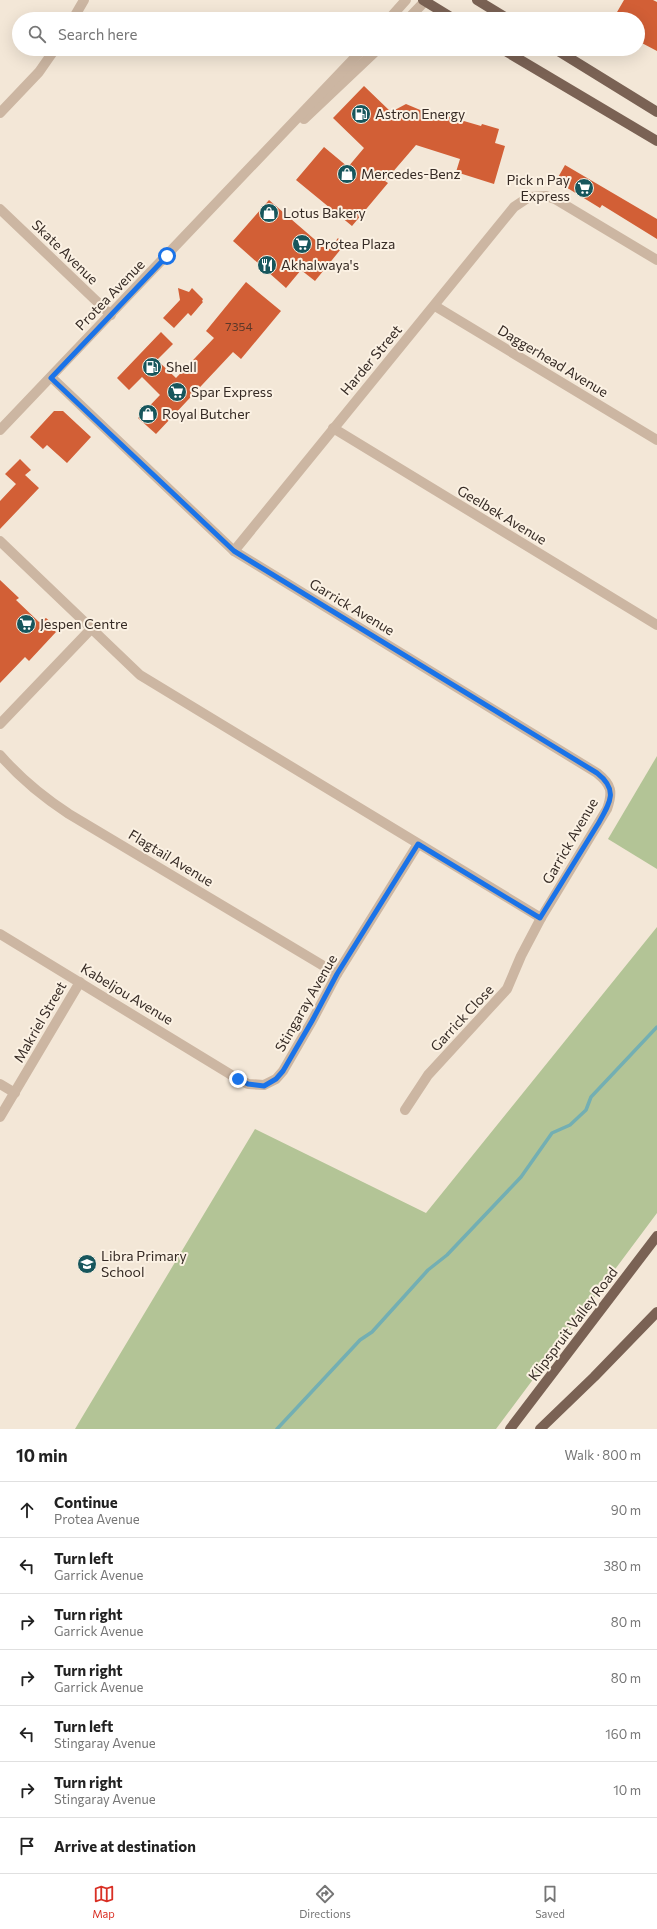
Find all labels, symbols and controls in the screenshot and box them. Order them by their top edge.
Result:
search box [12,12,645,56]
icon: search [26,23,48,45]
text: Search here [58,25,137,43]
fuel station icon: Astron Energy [350,103,372,125]
place label: Astron Energy [375,105,465,122]
shop icon: Mercedes-Benz [336,163,358,185]
place label: Mercedes-Benz [361,165,461,182]
place label: Pick n Pay Express [507,171,570,204]
supermarket icon: Pick n Pay Express [573,177,595,199]
shop icon: Lotus Bakery [258,202,280,224]
place label: Lotus Bakery [283,204,366,221]
street label: Skate Avenue [29,216,102,287]
supermarket icon: Protea Plaza [291,233,313,255]
place label: Protea Plaza [316,235,395,252]
route start [158,247,176,265]
restaurant icon: Akhalwaya's [256,254,278,276]
street label: Protea Avenue [72,256,148,334]
place label: Akhalwaya's [281,256,359,273]
house number: 7354 [225,319,253,333]
street label: Harder Street [336,321,405,398]
street label: Daggerhead Avenue [495,321,612,400]
fuel station icon: Shell [141,356,163,378]
place label: Shell [166,358,197,375]
supermarket icon: Spar Express [166,381,188,403]
place label: Spar Express [191,383,273,400]
shop icon: Royal Butcher [137,403,159,425]
place label: Royal Butcher [162,405,251,422]
street label: Geelbek Avenue [455,481,550,548]
street label: Garrick Avenue [307,575,398,639]
supermarket icon: Jespen Centre [15,613,37,635]
place label: Jespen Centre [40,615,128,632]
street label: Garrick Avenue [538,795,601,887]
street label: Flagtail Avenue [126,826,217,890]
street label: Stingaray Avenue [271,951,340,1054]
street label: Kabeljou Avenue [78,959,177,1028]
street label: Makriel Street [10,978,70,1065]
street label: Garrick Close [427,981,497,1054]
route end [229,1070,247,1088]
place label: Libra Primary School [101,1247,187,1280]
school or university icon: Libra Primary School [76,1253,98,1275]
street label: Klipspruit Valley Road [524,1264,621,1384]
text: 10 min [16,1445,68,1466]
text: Walk · 800 m [565,1447,641,1463]
text: Continue [54,1493,118,1511]
icon: ahead [16,1499,38,1521]
text: 90 m [611,1502,641,1518]
text: Protea Avenue [54,1511,140,1527]
text: Turn left [54,1549,113,1567]
icon: left [16,1555,38,1577]
text: 380 m [603,1558,641,1574]
text: Garrick Avenue [54,1567,143,1583]
text: Turn right [54,1605,123,1623]
icon: right [16,1611,38,1633]
text: 80 m [611,1614,641,1630]
text: Garrick Avenue [54,1623,143,1639]
text: Turn right [54,1661,123,1679]
icon: right [16,1667,38,1689]
text: 80 m [611,1670,641,1686]
text: Garrick Avenue [54,1679,143,1695]
text: Turn left [54,1717,113,1735]
icon: left [16,1723,38,1745]
text: 160 m [605,1726,641,1742]
text: Stingaray Avenue [54,1735,156,1751]
text: Turn right [54,1773,123,1791]
icon: right [16,1779,38,1801]
text: 10 m [613,1782,641,1798]
text: Stingaray Avenue [54,1791,156,1807]
icon: arrive [16,1835,38,1857]
text: Arrive at destination [54,1837,196,1855]
tab: Map [92,1883,115,1920]
tab: Directions [299,1883,351,1920]
tab: Saved [535,1883,565,1920]

